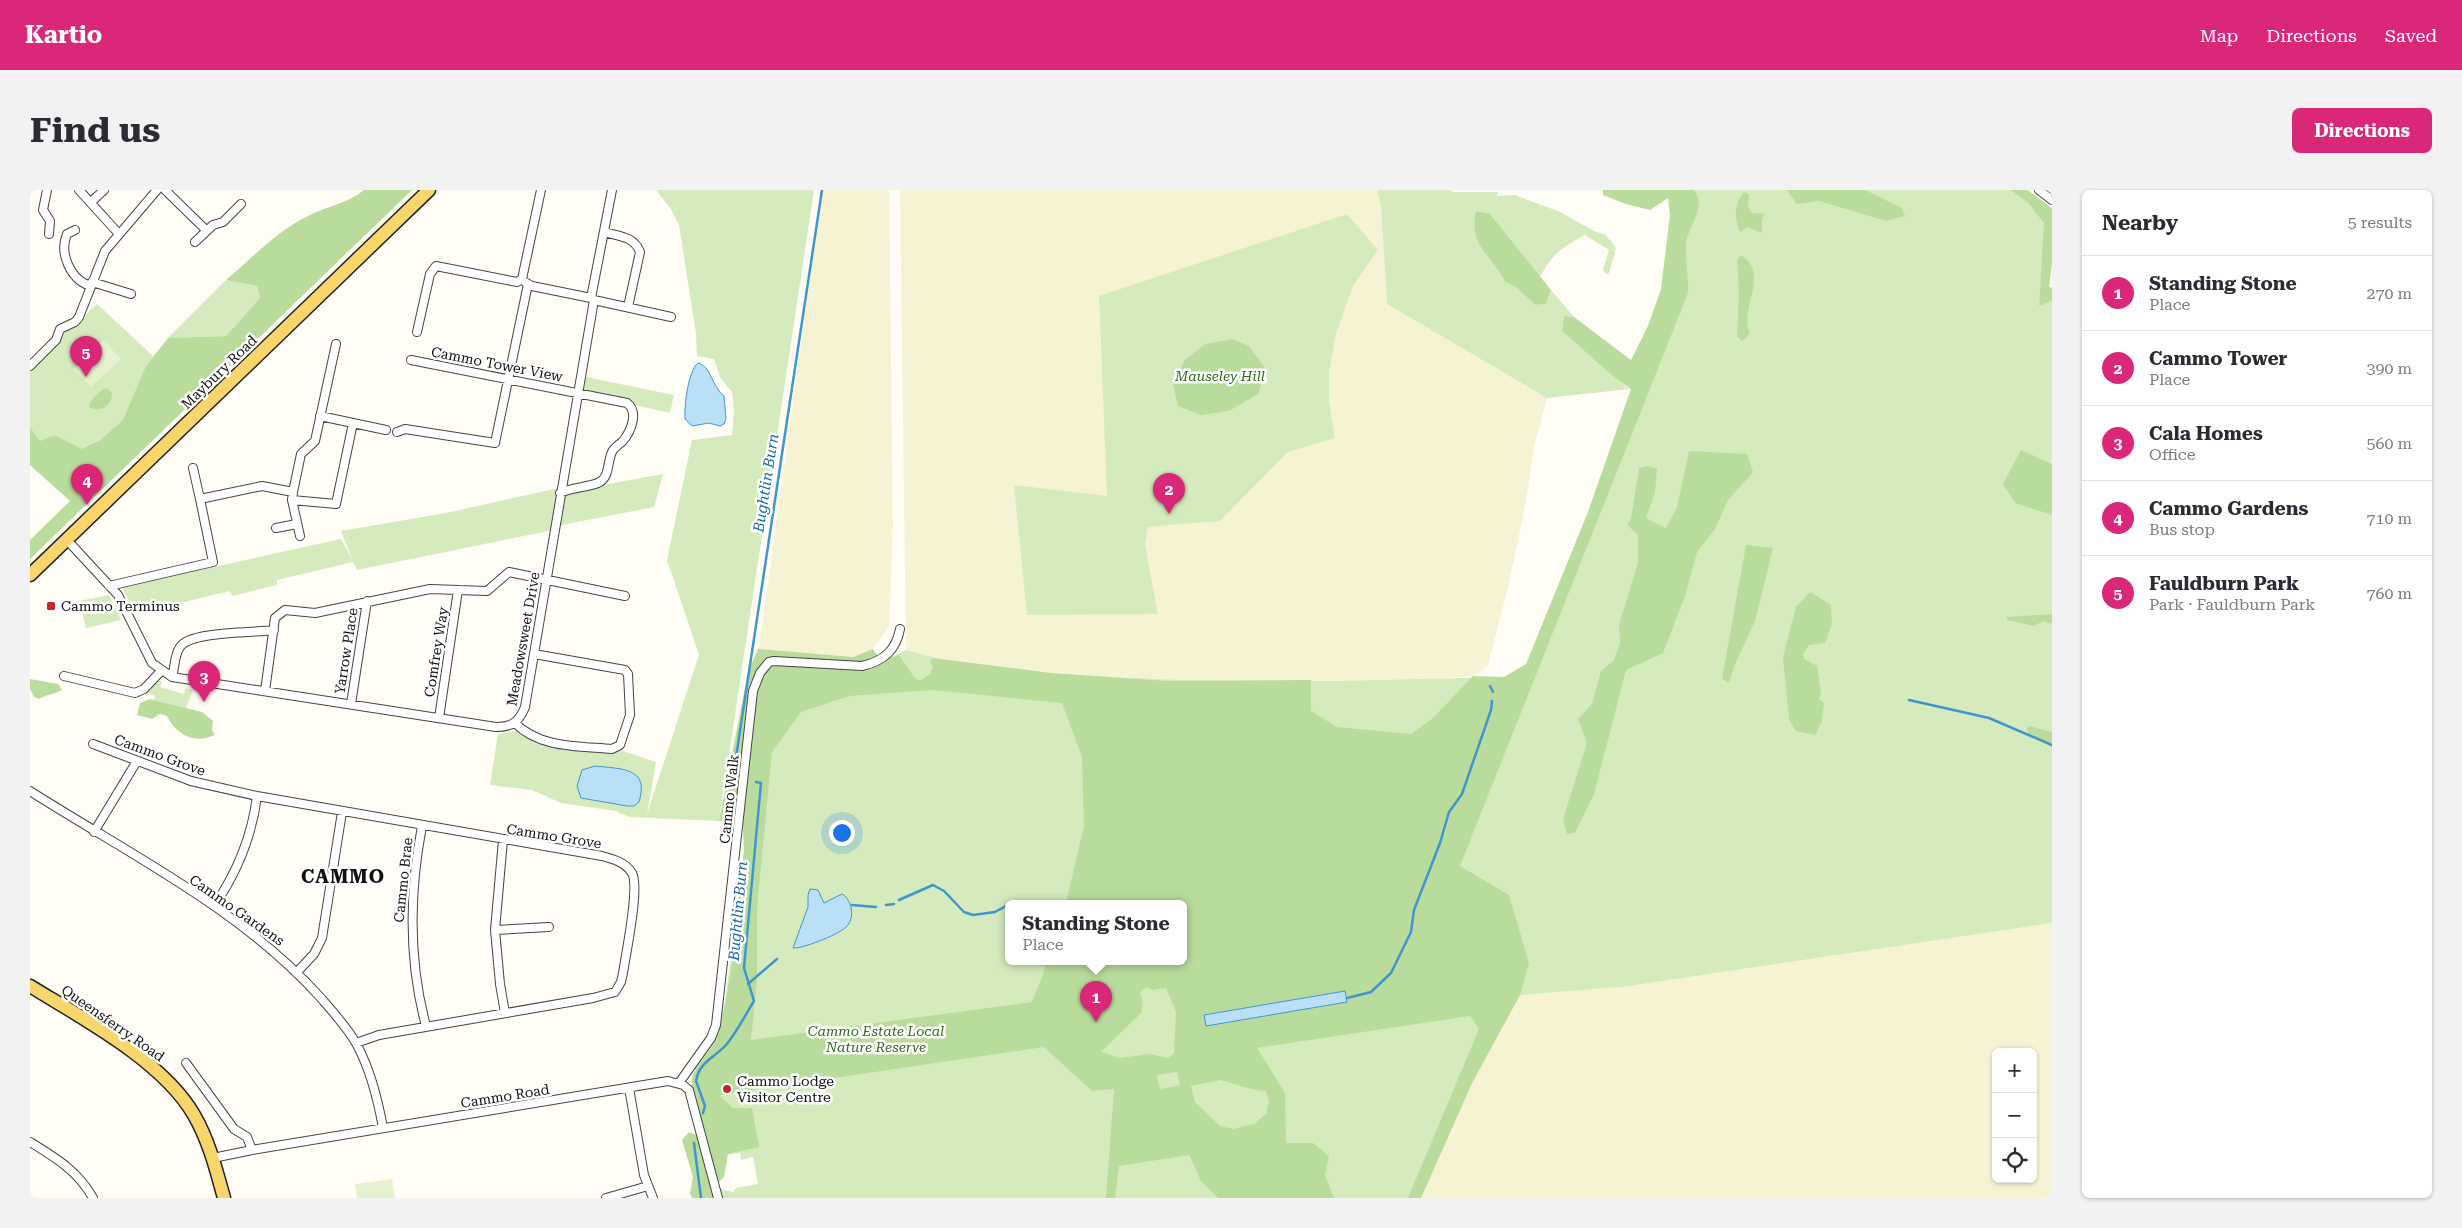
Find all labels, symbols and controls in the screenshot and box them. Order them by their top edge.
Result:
text: Kartio [25,21,102,49]
text: Map [2200,25,2238,46]
text: Directions [2266,25,2357,46]
text: Saved [2385,25,2437,46]
button: Directions [2292,108,2432,153]
text: Find us [30,110,160,151]
text: Nearby [2102,211,2178,235]
text: 5 results [2348,213,2412,232]
text: Standing Stone [2149,272,2297,295]
text: 1 [2114,284,2122,303]
text: 270 m [2366,284,2412,303]
text: Place [2149,295,2190,314]
street label: Maybury Road [178,332,260,412]
pin: 5 [70,336,102,377]
street label: Cammo Tower View [430,343,565,385]
text: Cammo Tower [2149,347,2287,370]
text: 2 [2114,359,2122,378]
text: 390 m [2366,359,2412,378]
park label: Mauseley Hill [1174,368,1265,384]
text: Place [2149,370,2190,389]
text: Cala Homes [2149,422,2263,445]
water label: Bughtlin Burn [749,432,783,535]
text: 3 [2114,434,2122,453]
text: 560 m [2366,434,2412,453]
text: Office [2149,445,2195,464]
pin: 4 [71,464,103,505]
pin: 2 [1153,473,1185,514]
text: Cammo Gardens [2149,497,2308,520]
text: 4 [2114,509,2122,528]
text: 710 m [2366,509,2412,528]
text: Bus stop [2149,520,2215,539]
street label: Meadowsweet Drive [503,570,543,707]
text: Fauldburn Park [2149,572,2299,595]
text: 5 [2114,584,2122,603]
text: 760 m [2366,584,2412,603]
text: Park · Fauldburn Park [2149,595,2315,614]
place label: Cammo Terminus [61,598,180,614]
marker: Cammo Terminus [45,600,57,612]
street label: Comfrey Way [421,605,451,698]
street label: Yarrow Place [331,606,361,695]
pin: 3 [188,661,220,702]
street label: Cammo Grove [112,731,208,779]
street label: Cammo Walk [716,753,742,844]
your location [829,820,855,846]
street label: Cammo Grove [505,821,603,851]
street label: Cammo Brae [391,836,415,923]
water label: Bughtlin Burn [725,860,751,963]
district label: CAMMO [301,865,385,888]
street label: Cammo Gardens [187,871,288,949]
popup [1005,900,1187,965]
text: Standing Stone [1022,912,1170,935]
text: Place [1022,935,1064,954]
street label: Queensferry Road [58,981,168,1065]
pin: 1 [1080,981,1112,1022]
park label: Cammo Estate Local Nature Reserve [808,1023,944,1055]
map controls [1992,1048,2037,1183]
button: + [1992,1048,2037,1093]
place label: Cammo Lodge Visitor Centre [737,1073,834,1105]
street label: Cammo Road [459,1081,551,1111]
marker: Cammo Lodge Visitor Centre [721,1083,733,1095]
button: − [1992,1093,2037,1138]
button: locate [1992,1138,2037,1183]

